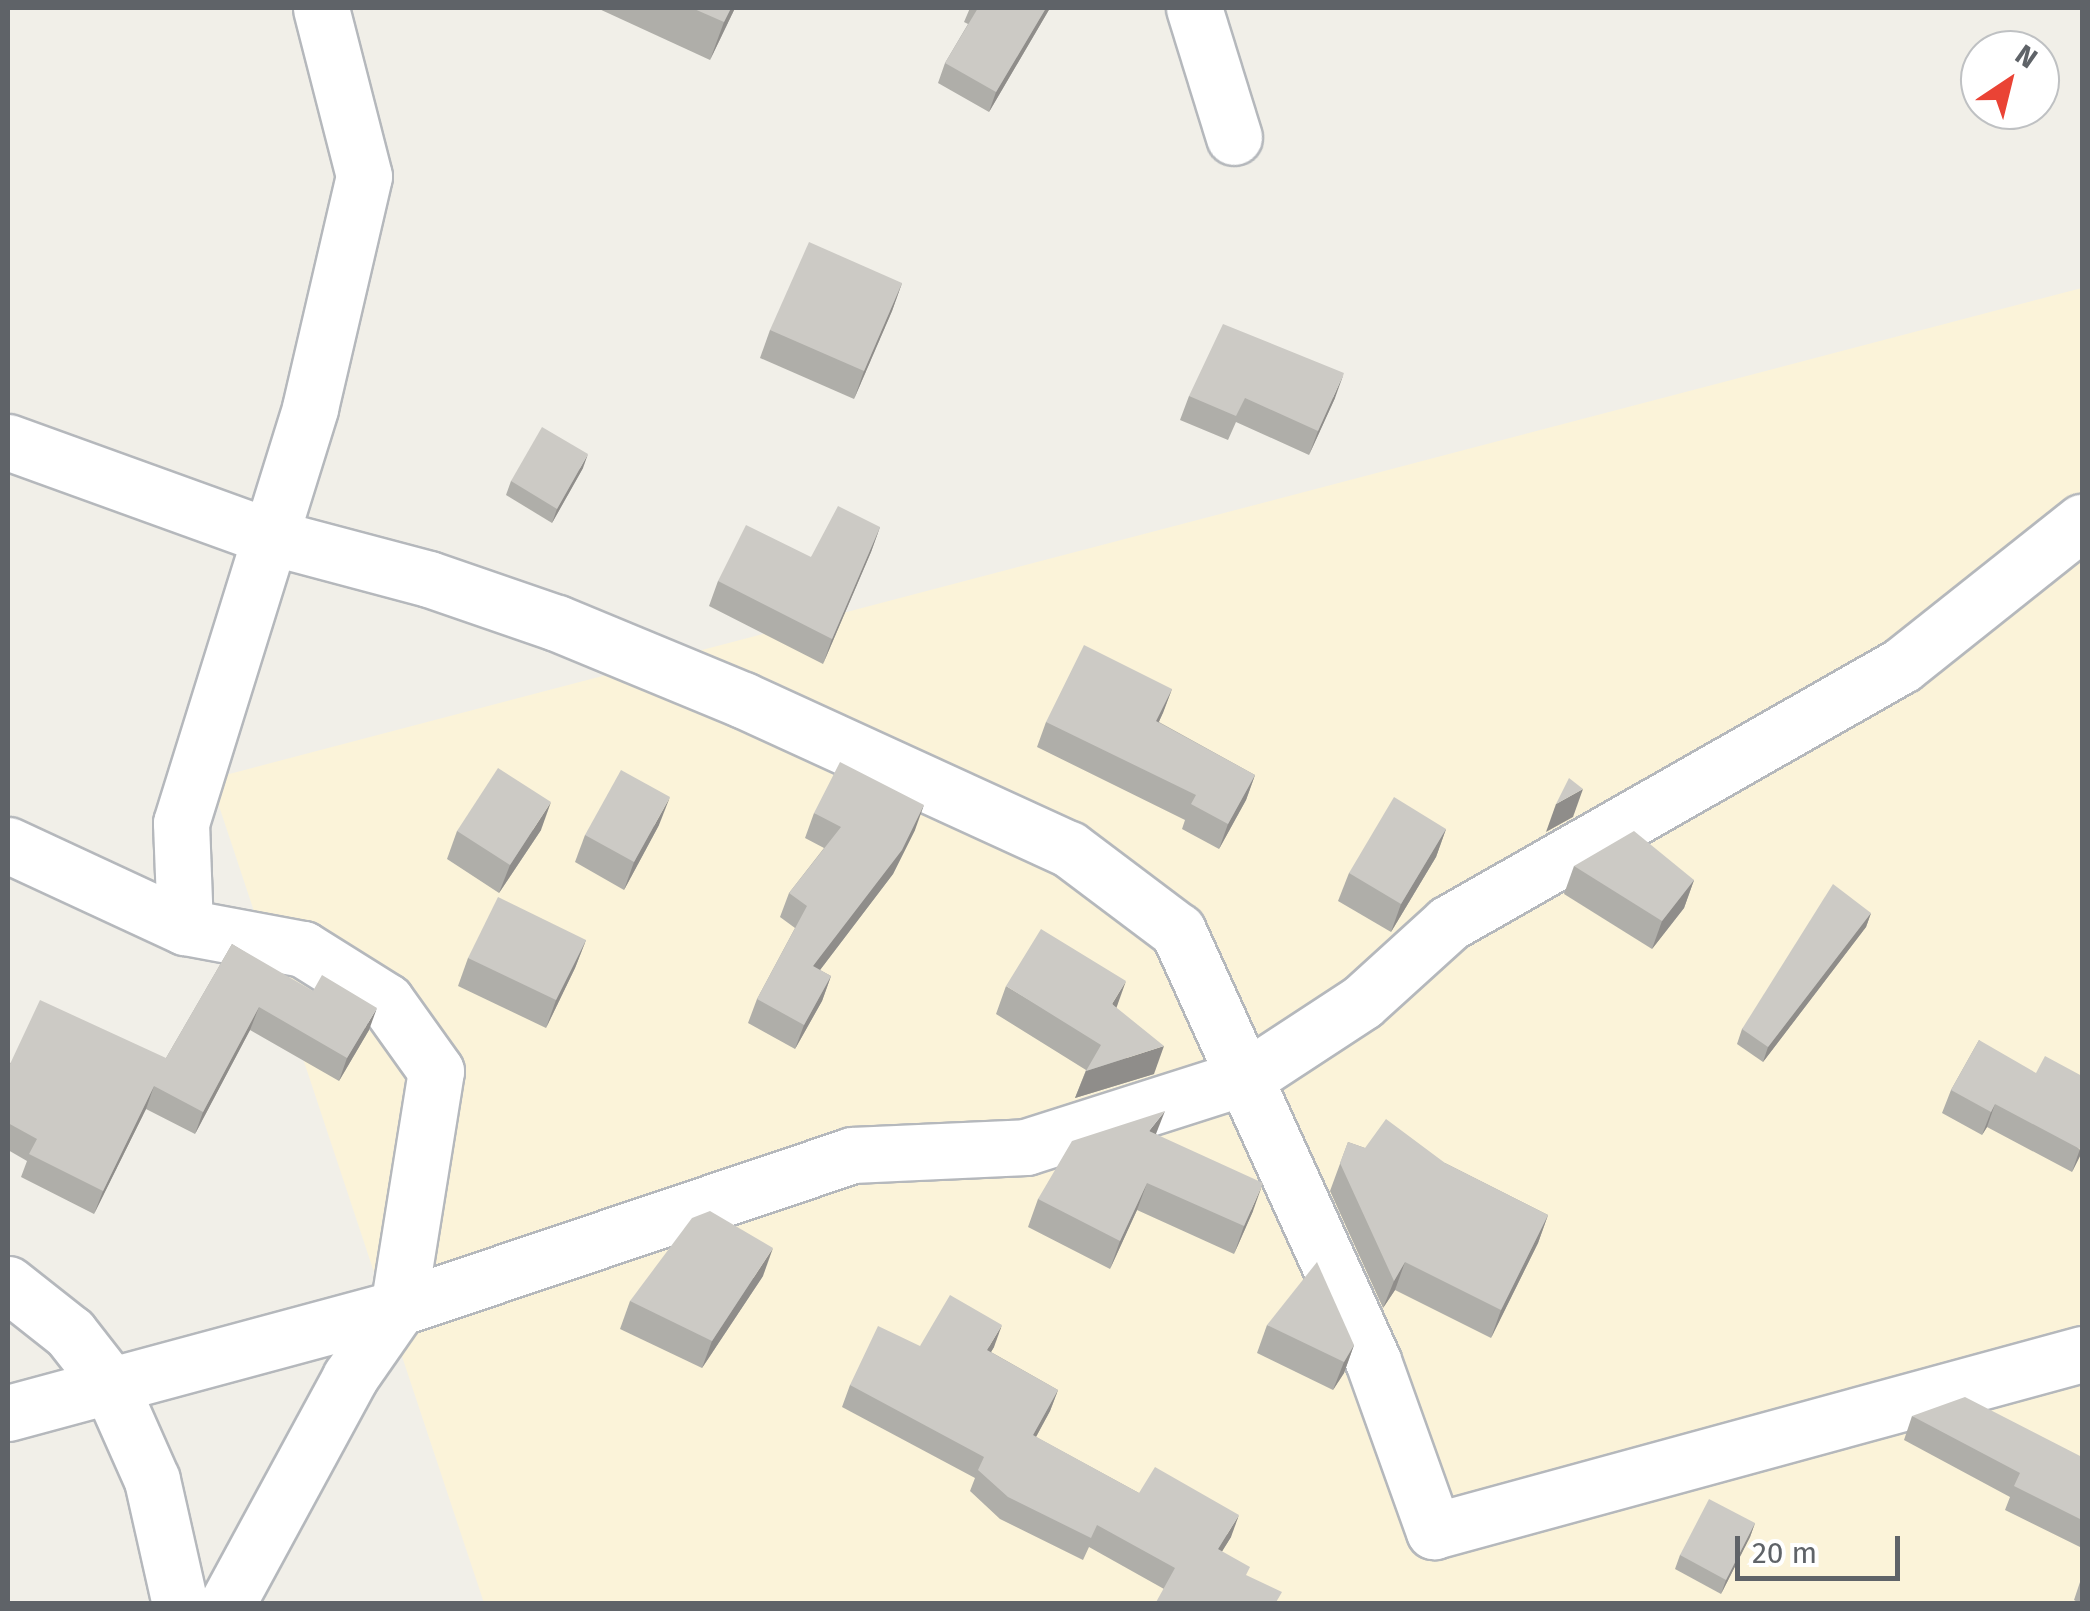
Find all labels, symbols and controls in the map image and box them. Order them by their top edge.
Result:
north arrow [1960,30,2060,130]
text: N [2009,38,2043,75]
scale bar [1740,1516,1905,1578]
text: 20 m [1752,1535,1817,1571]

